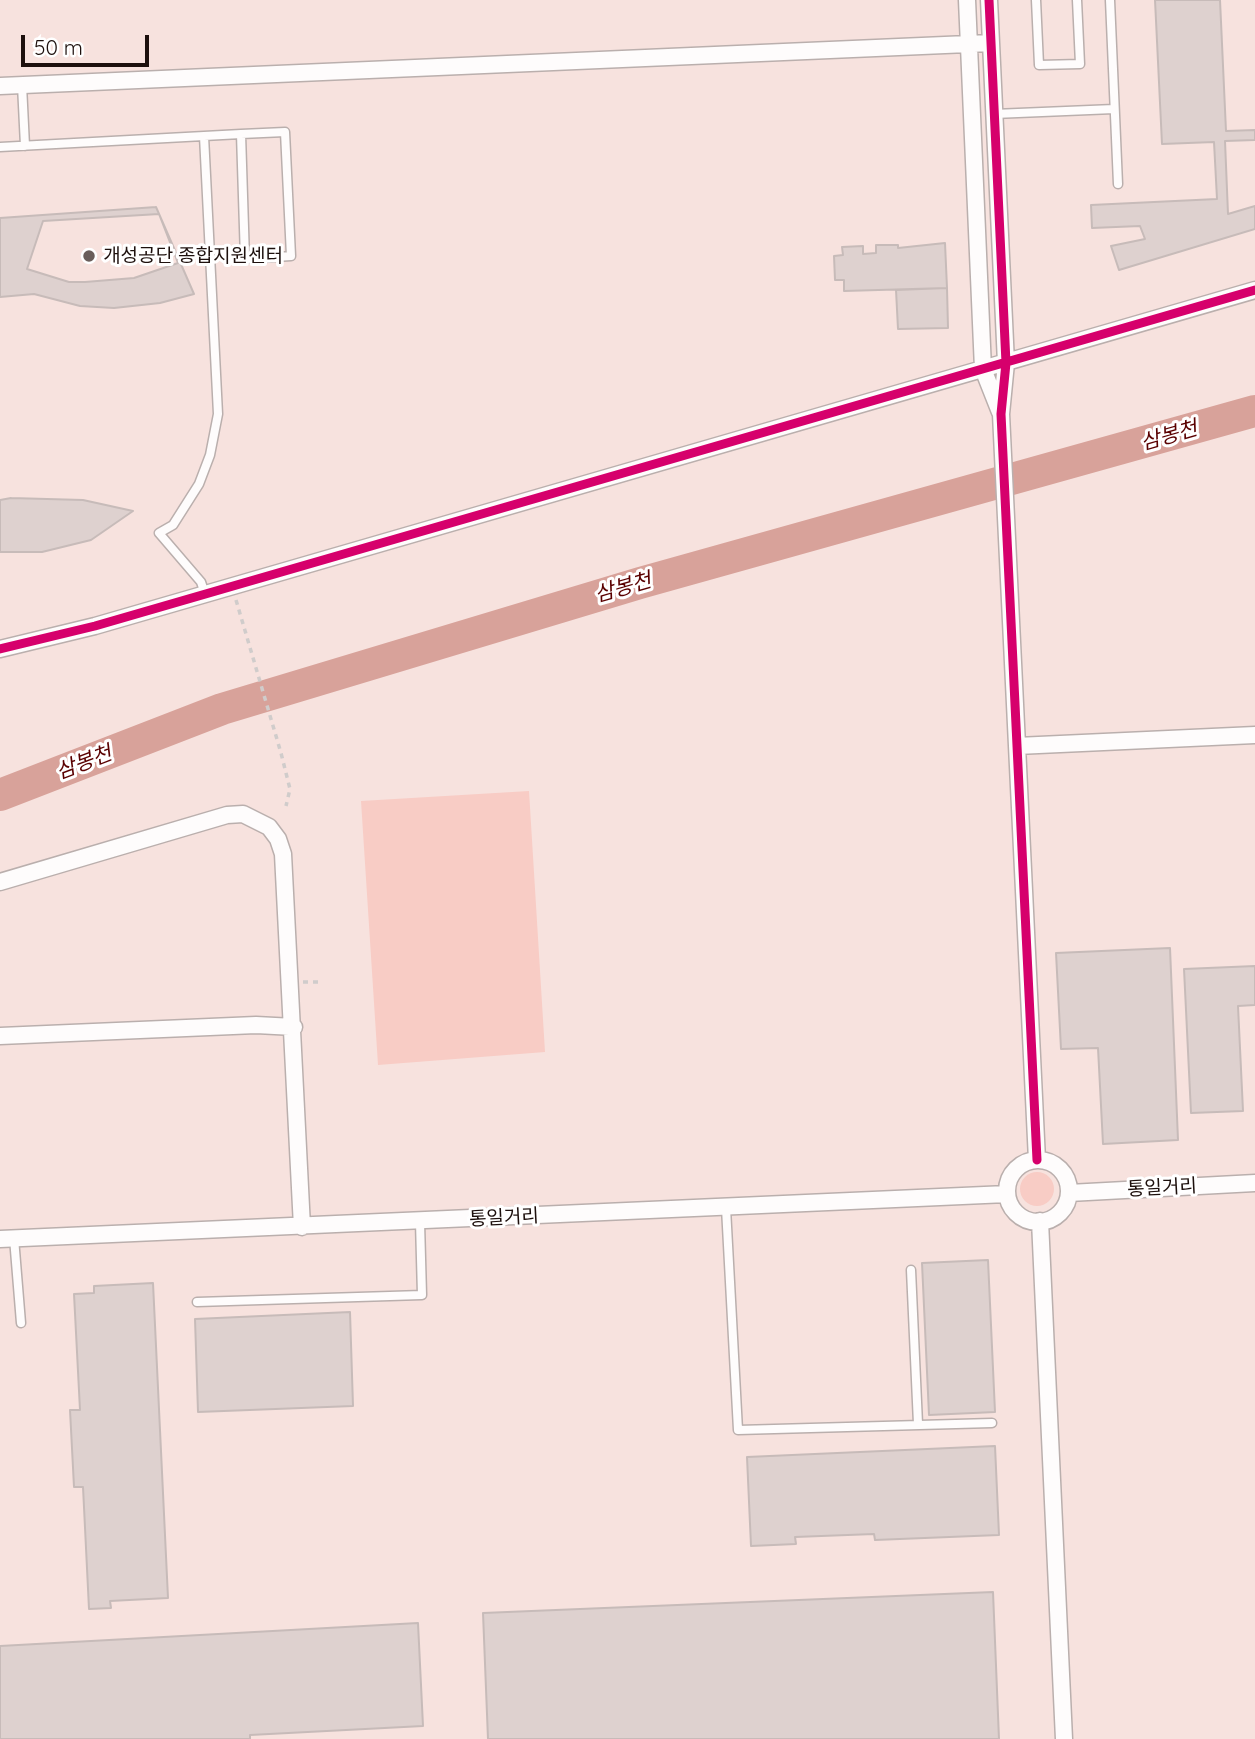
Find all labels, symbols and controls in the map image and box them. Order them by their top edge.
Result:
scale bar [24,21,152,65]
text: 50 m [34,34,83,60]
place label: 개성공단 종합지원센터 [103,245,283,267]
marker: 개성공단 종합지원센터 [81,248,97,264]
water label: 삼봉천 [1138,416,1200,456]
water label: 삼봉천 [592,568,654,608]
water label: 삼봉천 [52,741,116,785]
street label: 통일거리 [1126,1175,1198,1201]
street label: 통일거리 [468,1205,540,1231]

